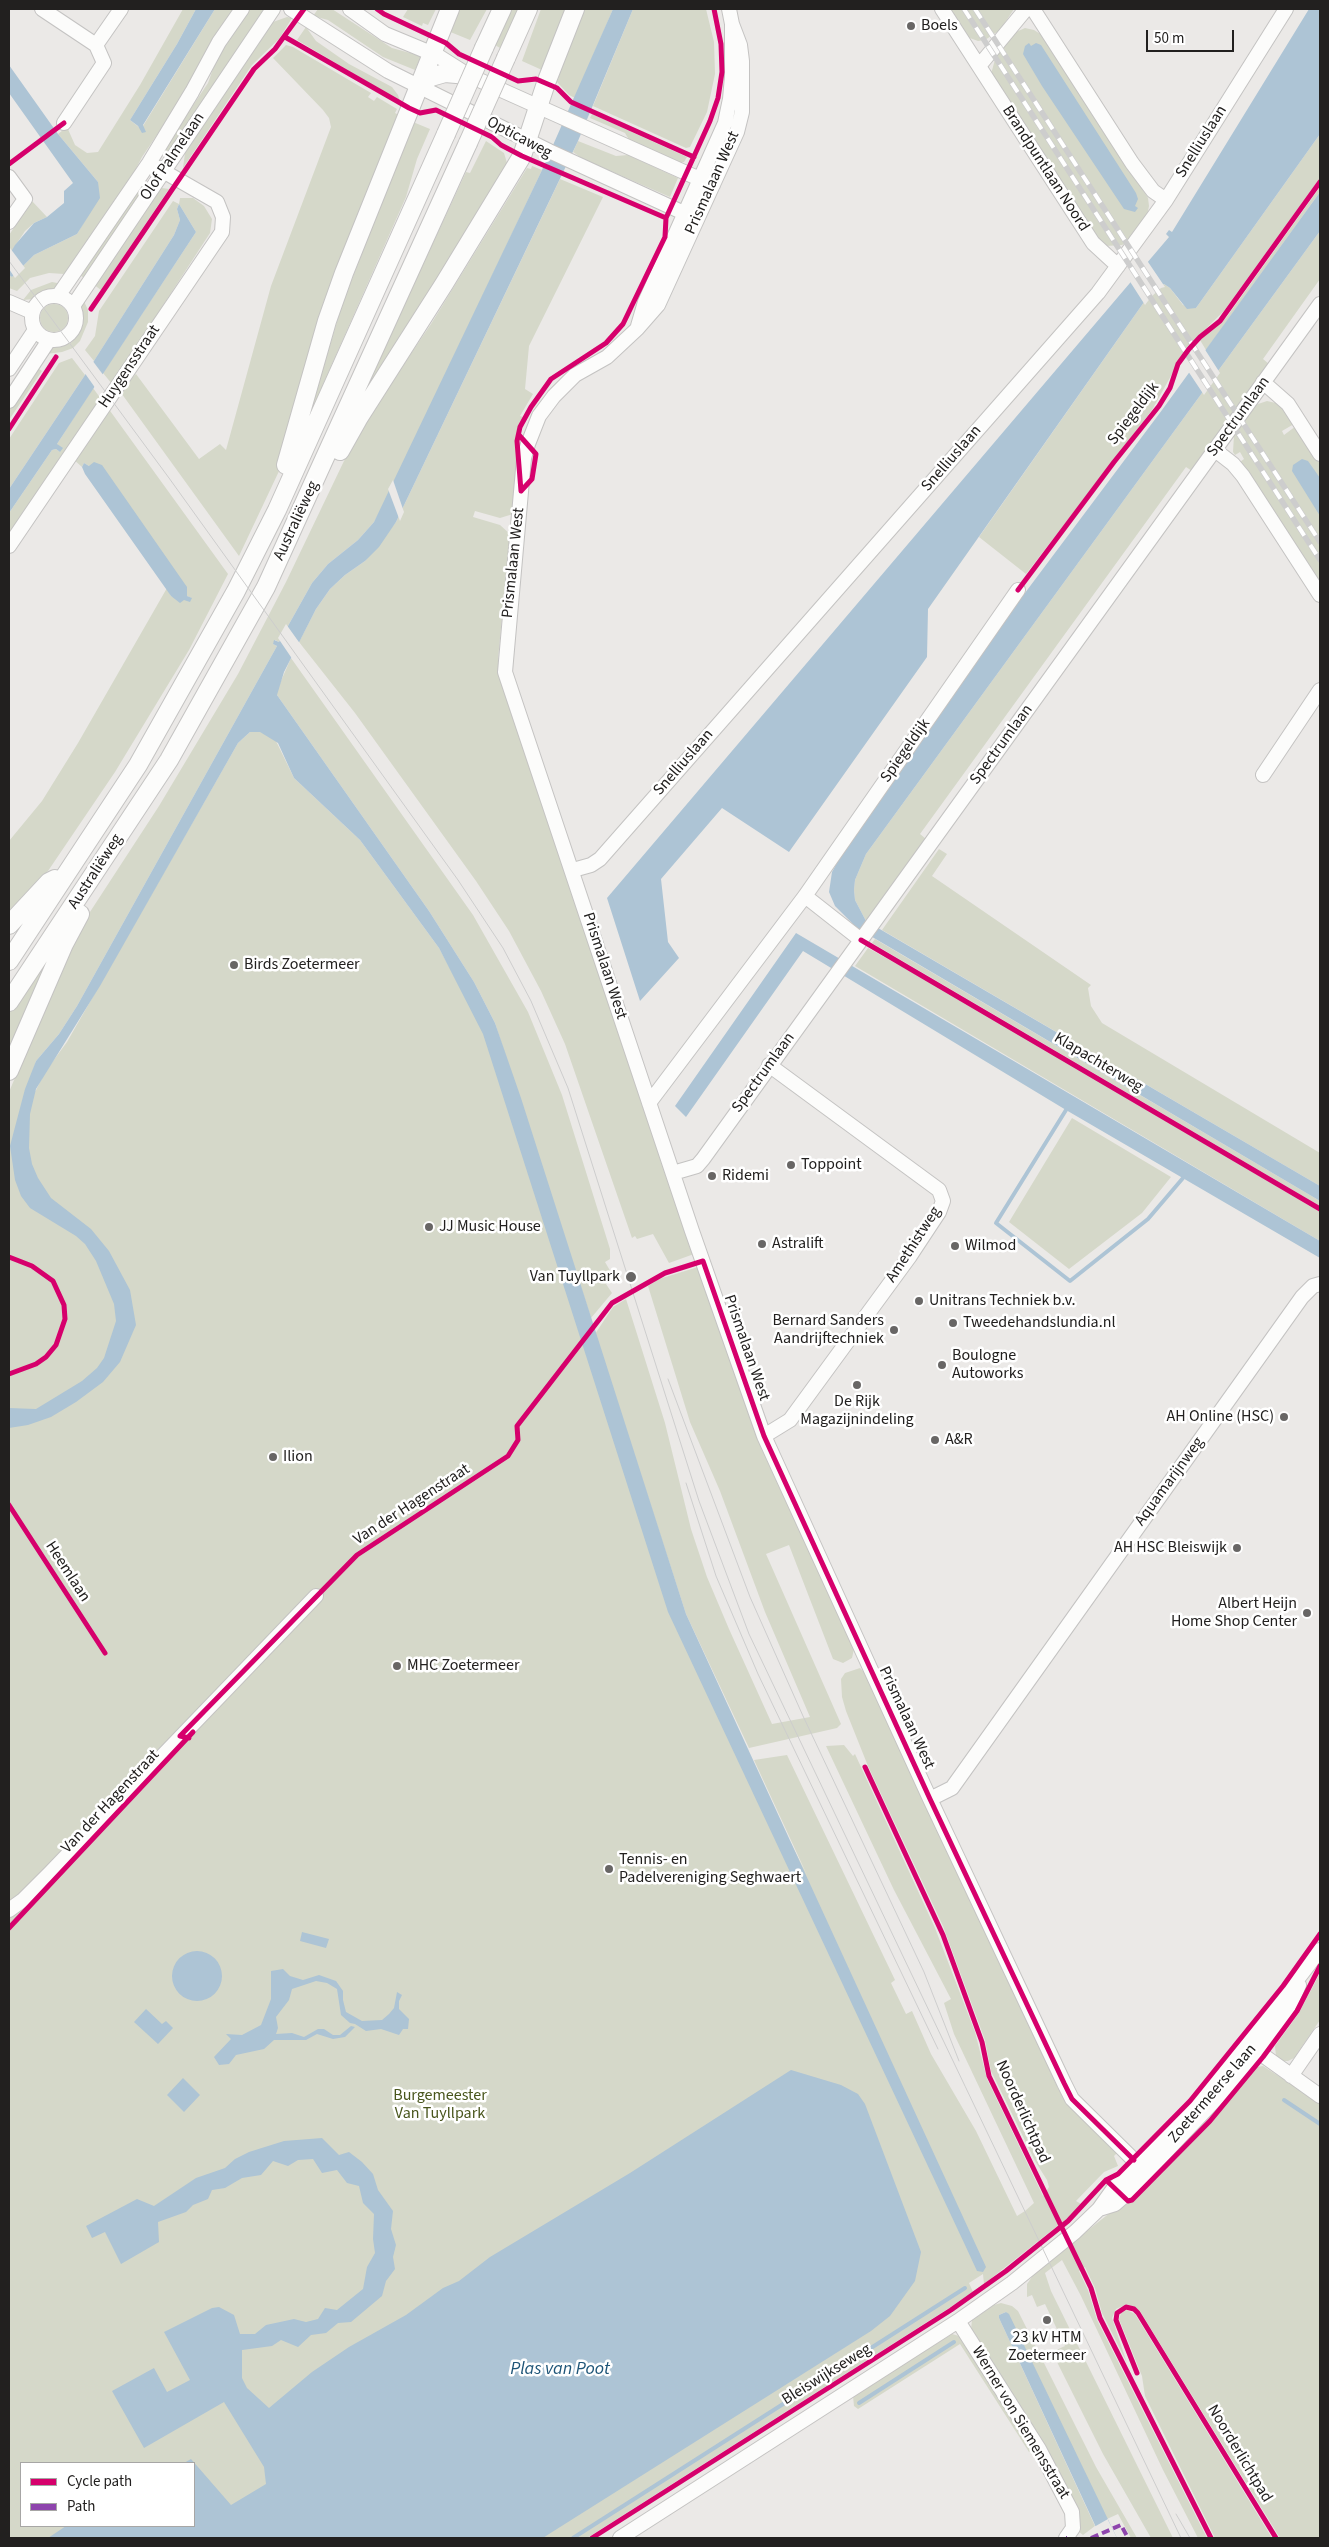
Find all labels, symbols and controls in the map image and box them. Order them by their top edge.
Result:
place label: Boels [921,16,958,36]
marker: Boels [905,20,917,32]
scale bar [1149,20,1236,52]
text: 50 m [1154,28,1184,49]
street label: Brandpuntlaan Noord [997,102,1093,236]
street label: Snelliuslaan [1172,102,1232,182]
street label: Olof Palmelaan [137,109,209,205]
street label: Opticaweg [483,113,555,163]
street label: Prismalaan West [682,128,744,238]
street label: Huygensstraat [95,322,165,412]
street label: Spectrumlaan [1203,373,1275,461]
street label: Spiegeldijk [1104,379,1164,449]
street label: Snelliuslaan [918,422,986,496]
street label: Australiëweg [270,478,324,564]
street label: Prismalaan West [499,507,529,619]
street label: Spectrumlaan [966,701,1038,789]
street label: Spiegeldijk [877,715,935,787]
street label: Snelliuslaan [650,726,718,800]
street label: Australiëweg [65,831,127,913]
street label: Prismalaan West [578,910,630,1022]
place label: Birds Zoetermeer [244,955,360,975]
marker: Birds Zoetermeer [228,959,240,971]
street label: Spectrumlaan [728,1029,800,1117]
street label: Klapachterweg [1050,1029,1146,1097]
place label: Toppoint [801,1155,862,1175]
marker: Toppoint [785,1159,797,1171]
place label: Ridemi [722,1166,769,1186]
marker: Ridemi [706,1170,718,1182]
street label: Amethistweg [882,1203,946,1287]
place label: JJ Music House [439,1217,541,1237]
marker: JJ Music House [423,1221,435,1233]
place label: Astralift [772,1234,824,1254]
place label: Wilmod [965,1236,1016,1256]
marker: Astralift [756,1238,768,1250]
marker: Wilmod [949,1240,961,1252]
place label: Van Tuyllpark [530,1267,620,1287]
marker: Van Tuyllpark [624,1270,638,1284]
place label: Unitrans Techniek b.v. [929,1291,1076,1311]
street label: Prismalaan West [719,1292,773,1404]
marker: Unitrans Techniek b.v. [913,1295,925,1307]
place label: Bernard Sanders Aandrijftechniek [772,1311,884,1349]
place label: Tweedehandslundia.nl [963,1313,1116,1333]
marker: Tweedehandslundia.nl [947,1317,959,1329]
marker: Bernard Sanders Aandrijftechniek [888,1324,900,1336]
place label: Boulogne Autoworks [952,1346,1023,1384]
marker: Boulogne Autoworks [936,1359,948,1371]
marker: De Rijk Magazijnindeling [851,1379,863,1391]
place label: De Rijk Magazijnindeling [800,1392,914,1430]
place label: AH Online (HSC) [1167,1407,1274,1427]
marker: AH Online (HSC) [1278,1411,1290,1423]
place label: A&R [945,1430,973,1450]
marker: A&R [929,1434,941,1446]
street label: Aquamarijnweg [1131,1434,1209,1530]
place label: Ilion [283,1447,313,1467]
marker: Ilion [267,1451,279,1463]
street label: Van der Hagenstraat [350,1460,474,1550]
street label: Heemlaan [40,1538,94,1606]
place label: AH HSC Bleiswijk [1114,1538,1227,1558]
marker: AH HSC Bleiswijk [1231,1542,1243,1554]
place label: Albert Heijn Home Shop Center [1171,1594,1297,1632]
marker: Albert Heijn Home Shop Center [1301,1607,1313,1619]
place label: MHC Zoetermeer [407,1656,519,1676]
marker: MHC Zoetermeer [391,1660,403,1672]
street label: Prismalaan West [874,1664,938,1772]
street label: Van der Hagenstraat [58,1746,164,1858]
place label: Tennis- en Padelvereniging Seghwaert [619,1850,801,1888]
marker: Tennis- en Padelvereniging Seghwaert [603,1863,615,1875]
street label: Zoetermeerse laan [1165,2041,1261,2147]
street label: Noorderlichtpad [991,2058,1053,2166]
park label: Burgemeester Van Tuyllpark [393,2086,487,2124]
marker: 23 kV HTM Zoetermeer [1041,2314,1053,2326]
place label: 23 kV HTM Zoetermeer [1008,2328,1086,2366]
street label: Bleiswijkseweg [779,2340,875,2410]
street label: Werner von Siemensstraat [967,2343,1073,2503]
water label: Plas van Poot [510,2359,610,2381]
street label: Noorderlichtpad [1202,2402,1276,2506]
legend [20,2462,195,2527]
text: Cycle path [67,2471,132,2492]
text: Path [67,2496,95,2517]

